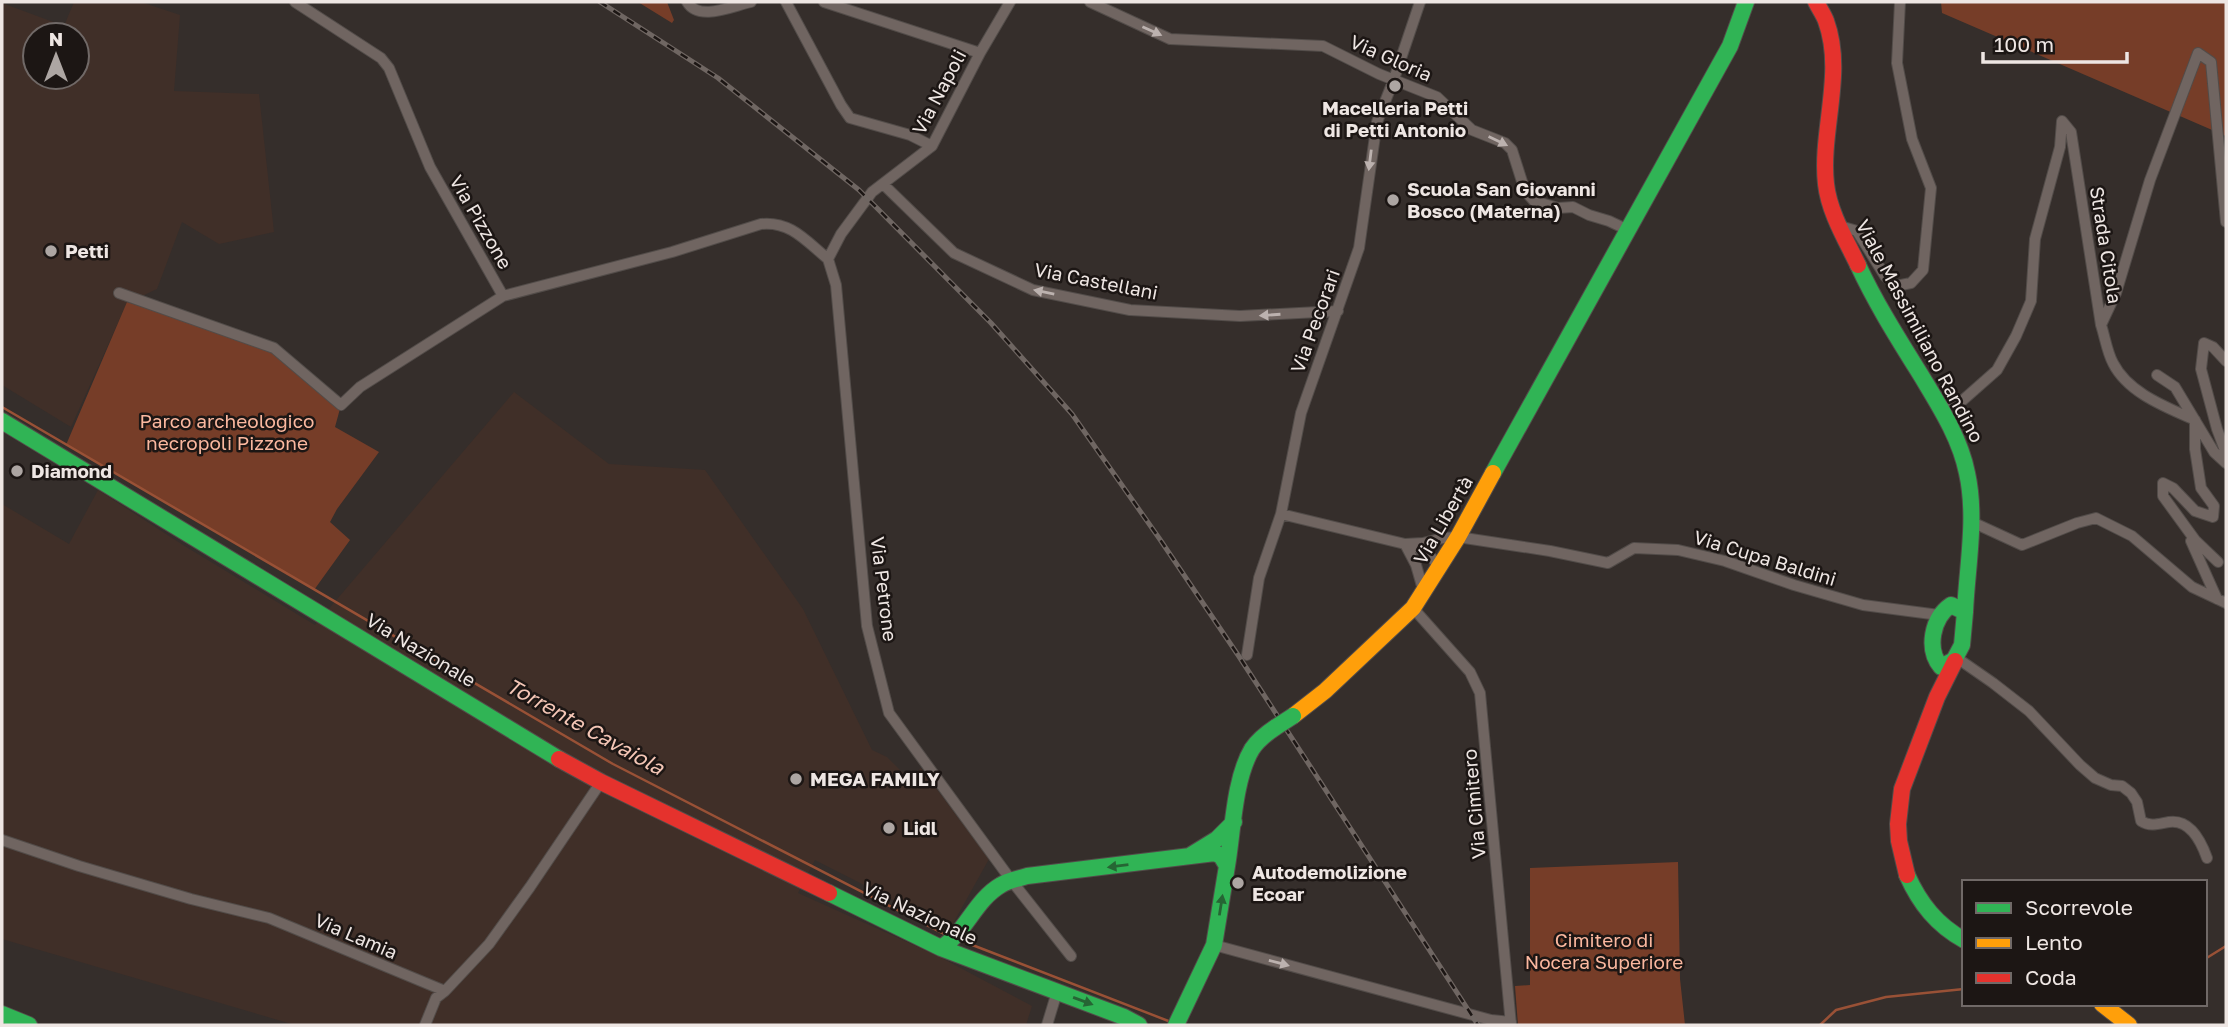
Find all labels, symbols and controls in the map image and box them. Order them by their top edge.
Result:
north arrow [21,21,91,91]
scale bar [1983,21,2126,65]
one-way arrow [1142,25,1162,37]
text: N [49,27,63,50]
street label: Via Gloria [1347,29,1436,86]
text: 100 m [1994,31,2054,57]
street label: Via Napoli [907,45,970,138]
marker: Macelleria Petti di Petti Antonio [1387,78,1403,94]
place label: Macelleria Petti di Petti Antonio [1322,96,1468,141]
one-way arrow [1488,135,1508,147]
one-way arrow [1364,149,1375,171]
street label: Via Pizzone [445,171,518,273]
place label: Scuola San Giovanni Bosco (Materna) [1407,177,1596,222]
street label: Strada Citola [2086,185,2127,305]
marker: Scuola San Giovanni Bosco (Materna) [1385,192,1401,208]
street label: Viale Massimiliano Randino [1852,215,1989,446]
place label: Petti [65,239,109,262]
marker: Petti [43,243,59,259]
street label: Via Castellani [1032,257,1160,304]
street label: Via Pecorari [1285,266,1344,376]
one-way arrow [1033,287,1055,298]
one-way arrow [1258,309,1280,320]
park label: Parco archeologico necropoli Pizzone [140,409,314,454]
place label: Diamond [31,459,112,482]
marker: Diamond [9,463,25,479]
street label: Via Libertà [1408,472,1477,568]
street label: Via Cupa Baldini [1691,525,1839,590]
street label: Via Petrone [867,535,902,643]
street label: Via Nazionale [362,608,480,691]
water label: Torrente Cavaiola [502,672,670,781]
street label: Via Cimitero [1457,748,1490,860]
place label: MEGA FAMILY [810,767,940,790]
marker: MEGA FAMILY [788,771,804,787]
place label: Lidl [903,816,937,839]
marker: Lidl [881,820,897,836]
place label: Autodemolizione Ecoar [1252,860,1407,905]
one-way arrow [1107,861,1129,872]
marker: Autodemolizione Ecoar [1230,875,1246,891]
street label: Via Nazionale [859,876,981,949]
legend [1962,880,2207,1006]
one-way arrow [1216,894,1227,916]
text: Scorrevole [2025,894,2133,920]
street label: Via Lamia [311,908,401,963]
park label: Cimitero di Nocera Superiore [1525,928,1683,973]
text: Lento [2025,929,2083,955]
one-way arrow [1269,958,1291,969]
text: Coda [2025,964,2077,990]
one-way arrow [1073,996,1094,1007]

